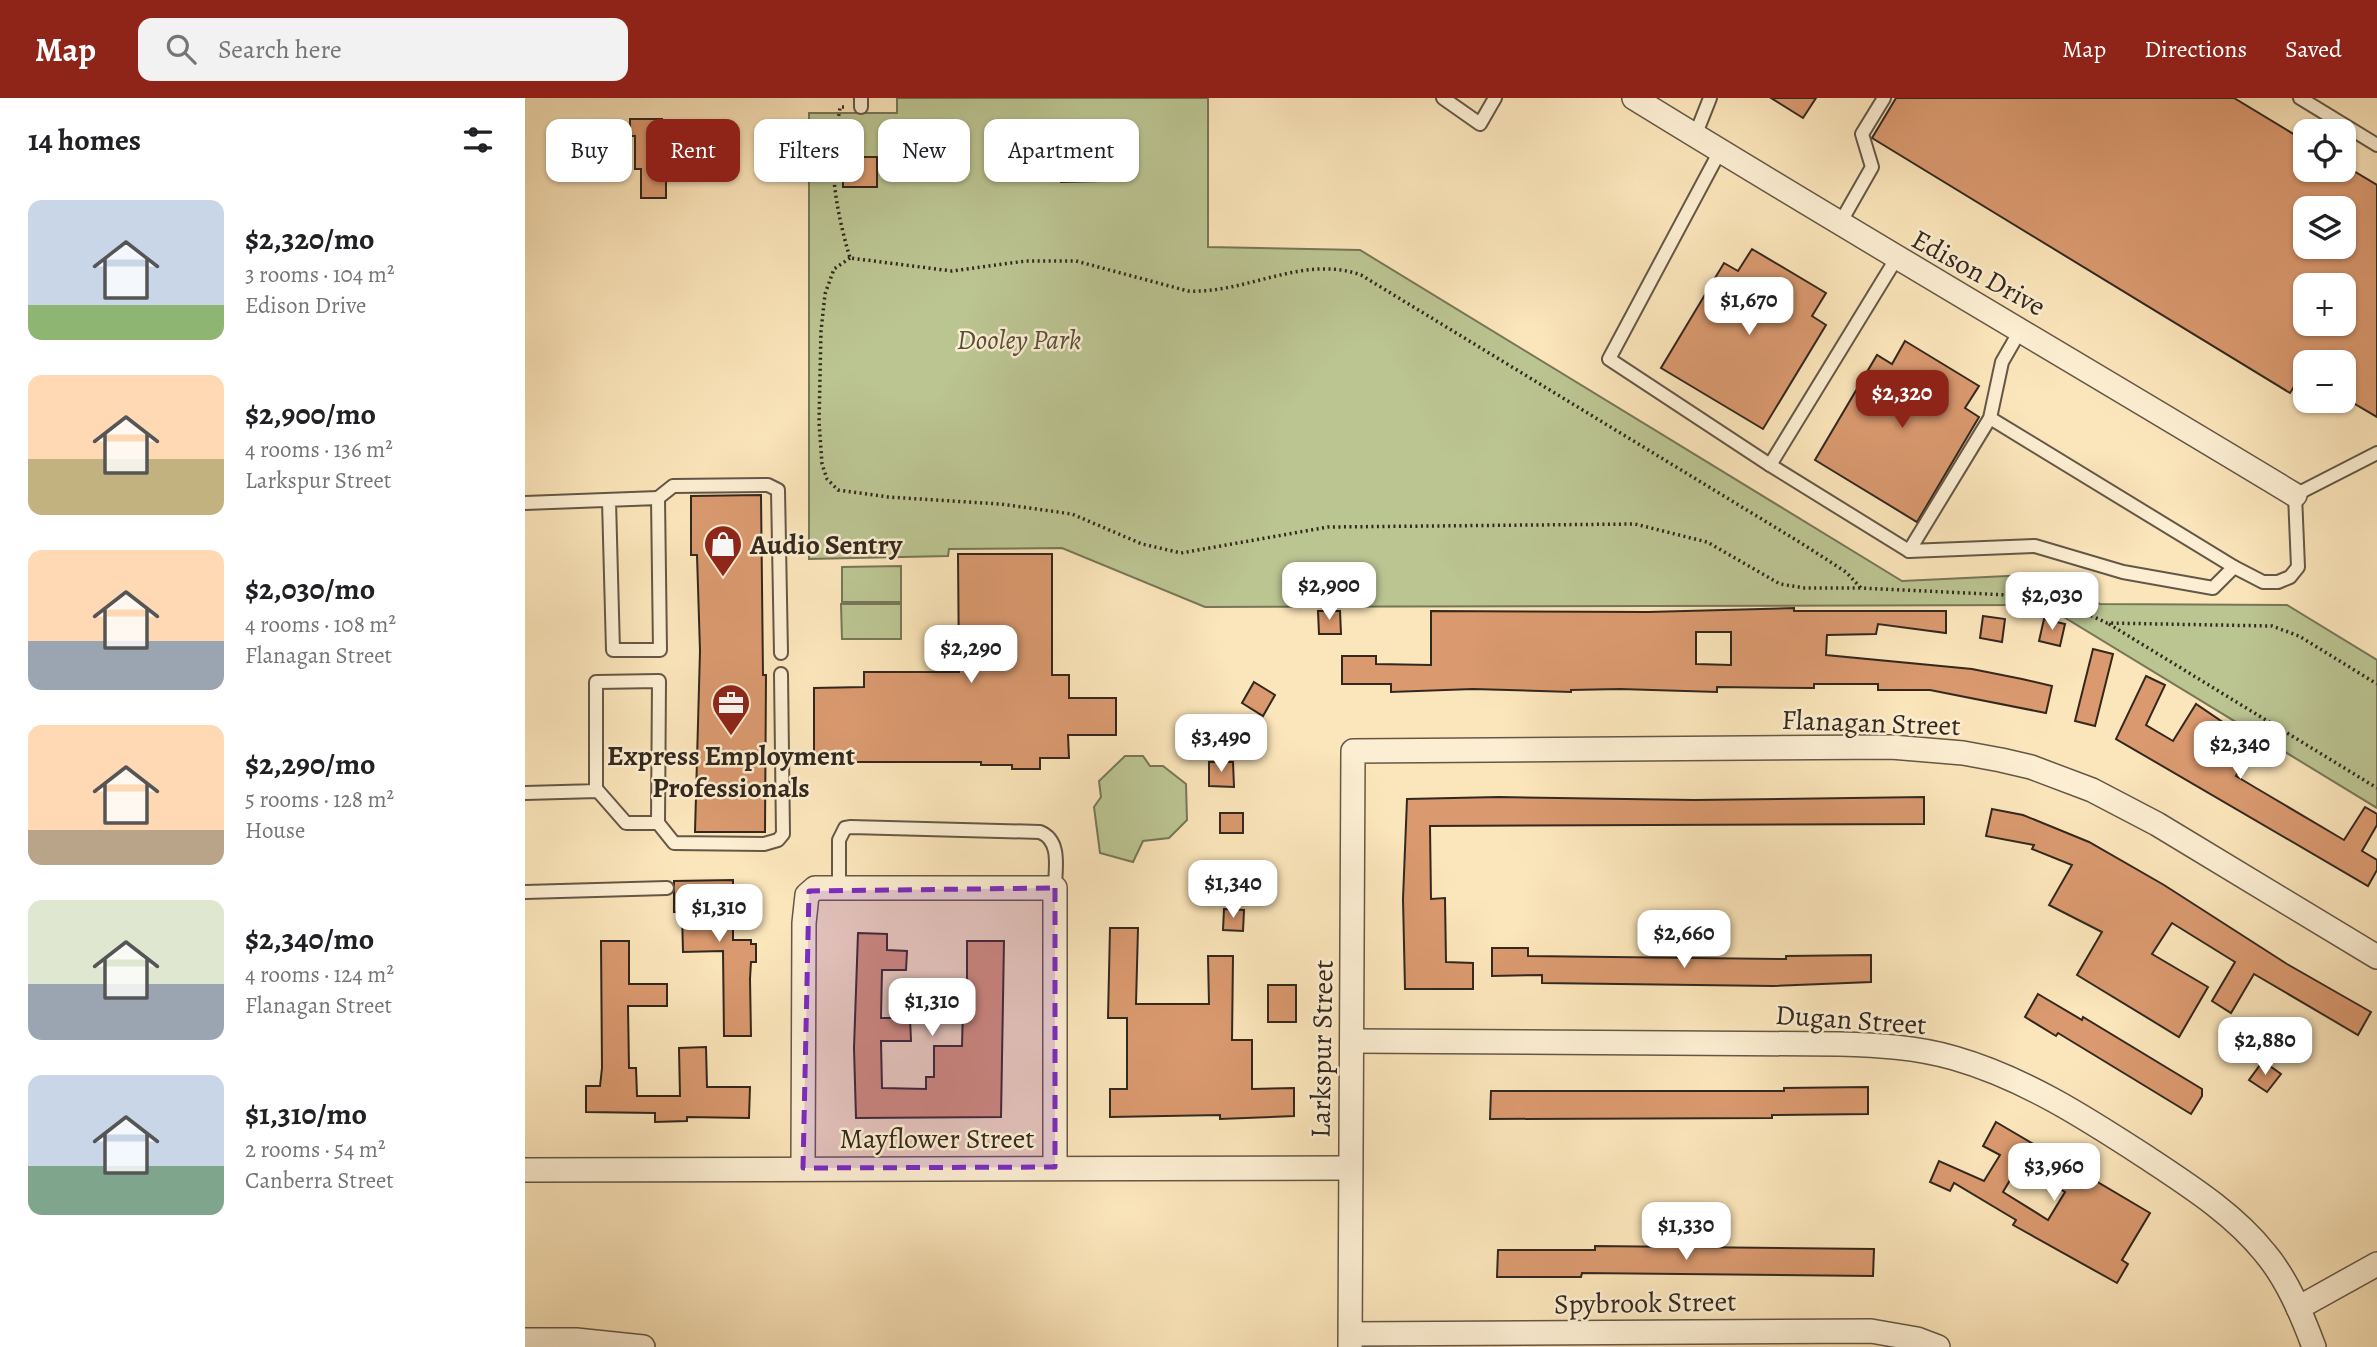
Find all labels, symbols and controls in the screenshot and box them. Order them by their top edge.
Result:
search box [138,18,628,81]
text: Map [35,27,96,72]
icon: search [162,30,200,68]
text: Search here [218,32,342,67]
text: Map [2062,33,2106,65]
text: Directions [2144,33,2247,65]
text: Saved [2285,33,2342,65]
chip: Buy [546,119,632,182]
chip: Rent [646,119,740,182]
chip: Filters [754,119,864,182]
chip: New [878,119,970,182]
chip: Apartment [984,119,1139,182]
map controls [2293,119,2356,413]
button: locate [2293,119,2356,182]
text: 14 homes [28,120,141,160]
icon: filters [459,121,497,159]
button: layers [2293,196,2356,259]
text: $2,320/mo [245,219,375,259]
street label: Edison Drive [1905,220,2052,325]
icon: home [84,228,168,312]
text: 3 rooms · 104 m² [245,259,394,290]
button: + [2293,273,2356,336]
pin: $1,670 [1692,278,1806,337]
text: $1,670 [1720,284,1778,315]
text: Edison Drive [245,290,366,321]
park label: Dooley Park [957,321,1081,359]
button: − [2293,350,2356,413]
pin: $2,320 [1845,370,1959,430]
text: $2,320 [1872,377,1932,408]
text: $2,900/mo [245,394,376,434]
icon: home [84,403,168,487]
text: 4 rooms · 136 m² [245,434,393,465]
text: Larkspur Street [245,465,391,496]
shop icon: Audio Sentry [702,523,744,578]
place label: Audio Sentry [749,526,903,564]
pin: $2,900 [1272,562,1386,622]
text: $2,030/mo [245,569,375,609]
text: $2,900 [1298,569,1360,600]
pin: $2,030 [1995,573,2109,632]
icon: home [84,578,168,662]
text: $2,030 [2021,579,2083,610]
text: 4 rooms · 108 m² [245,609,396,640]
pin: $2,290 [914,626,1028,685]
text: $2,290 [940,632,1002,663]
text: Flanagan Street [245,640,392,671]
office icon: Express Employment Professionals [710,682,752,737]
street label: Flanagan Street [1781,701,1961,745]
pin: $3,490 [1164,714,1278,774]
text: $3,490 [1191,721,1251,752]
pin: $2,340 [2183,722,2297,781]
text: $2,340 [2210,728,2270,759]
place label: Express Employment Professionals [607,737,855,807]
text: $2,290/mo [245,744,376,784]
icon: home [84,753,168,837]
text: 5 rooms · 128 m² [245,784,394,815]
text: House [245,815,305,846]
pin: $1,340 [1176,860,1290,920]
text: $1,340 [1204,867,1262,898]
pin: $1,310 [662,884,776,944]
text: $1,310 [692,891,746,922]
pin: $2,660 [1627,910,1741,970]
text: $2,660 [1653,917,1715,948]
text: $2,340/mo [245,919,374,959]
icon: home [84,928,168,1012]
text: 4 rooms · 124 m² [245,959,394,990]
street label: Larkspur Street [1301,960,1343,1138]
pin: $1,310 [875,978,989,1038]
text: $1,310 [905,985,959,1016]
text: Flanagan Street [245,990,392,1021]
street label: Dugan Street [1774,996,1928,1044]
pin: $2,880 [2208,1018,2322,1077]
text: $2,880 [2234,1024,2296,1055]
text: $1,310/mo [245,1094,367,1134]
icon: home [84,1103,168,1187]
street label: Mayflower Street [840,1120,1034,1158]
text: 2 rooms · 54 m² [245,1134,386,1165]
pin: $3,960 [1997,1144,2111,1203]
text: $3,960 [2024,1150,2084,1181]
text: Canberra Street [245,1165,394,1196]
pin: $1,330 [1629,1202,1743,1262]
text: $1,330 [1658,1209,1714,1240]
street label: Spybrook Street [1553,1282,1737,1324]

